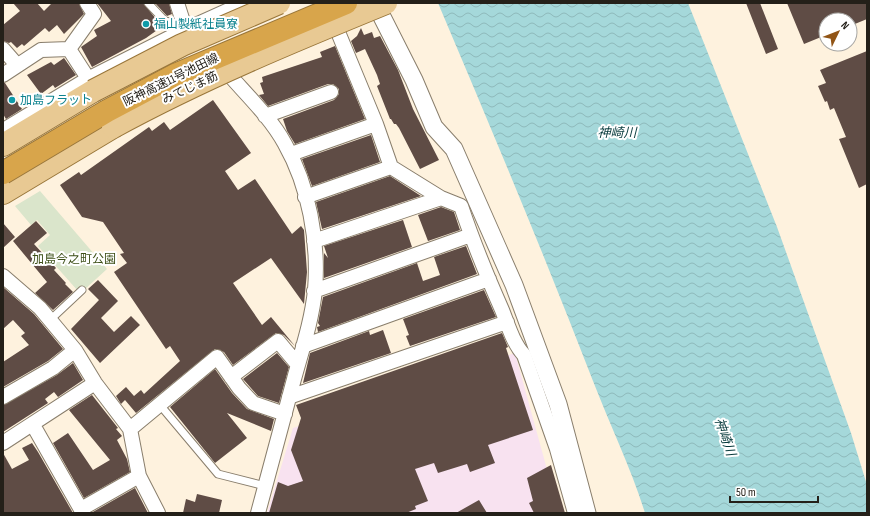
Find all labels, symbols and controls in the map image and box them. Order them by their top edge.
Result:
north arrow [818,12,858,52]
place label: 福山製紙社員寮 [154,17,238,32]
marker: 福山製紙社員寮 [141,19,151,29]
text: N [838,19,852,32]
street label: 阪神高速11号池田線 [121,50,221,110]
street label: みてじま筋 [160,69,220,107]
place label: 加島フラット [20,93,92,108]
marker: 加島フラット [7,95,17,105]
water label: 神崎川 [597,125,638,141]
park label: 加島今之町公園 [32,252,116,267]
water label: 神崎川 [711,416,740,460]
scale bar [730,478,818,504]
text: 50 m [736,485,756,500]

